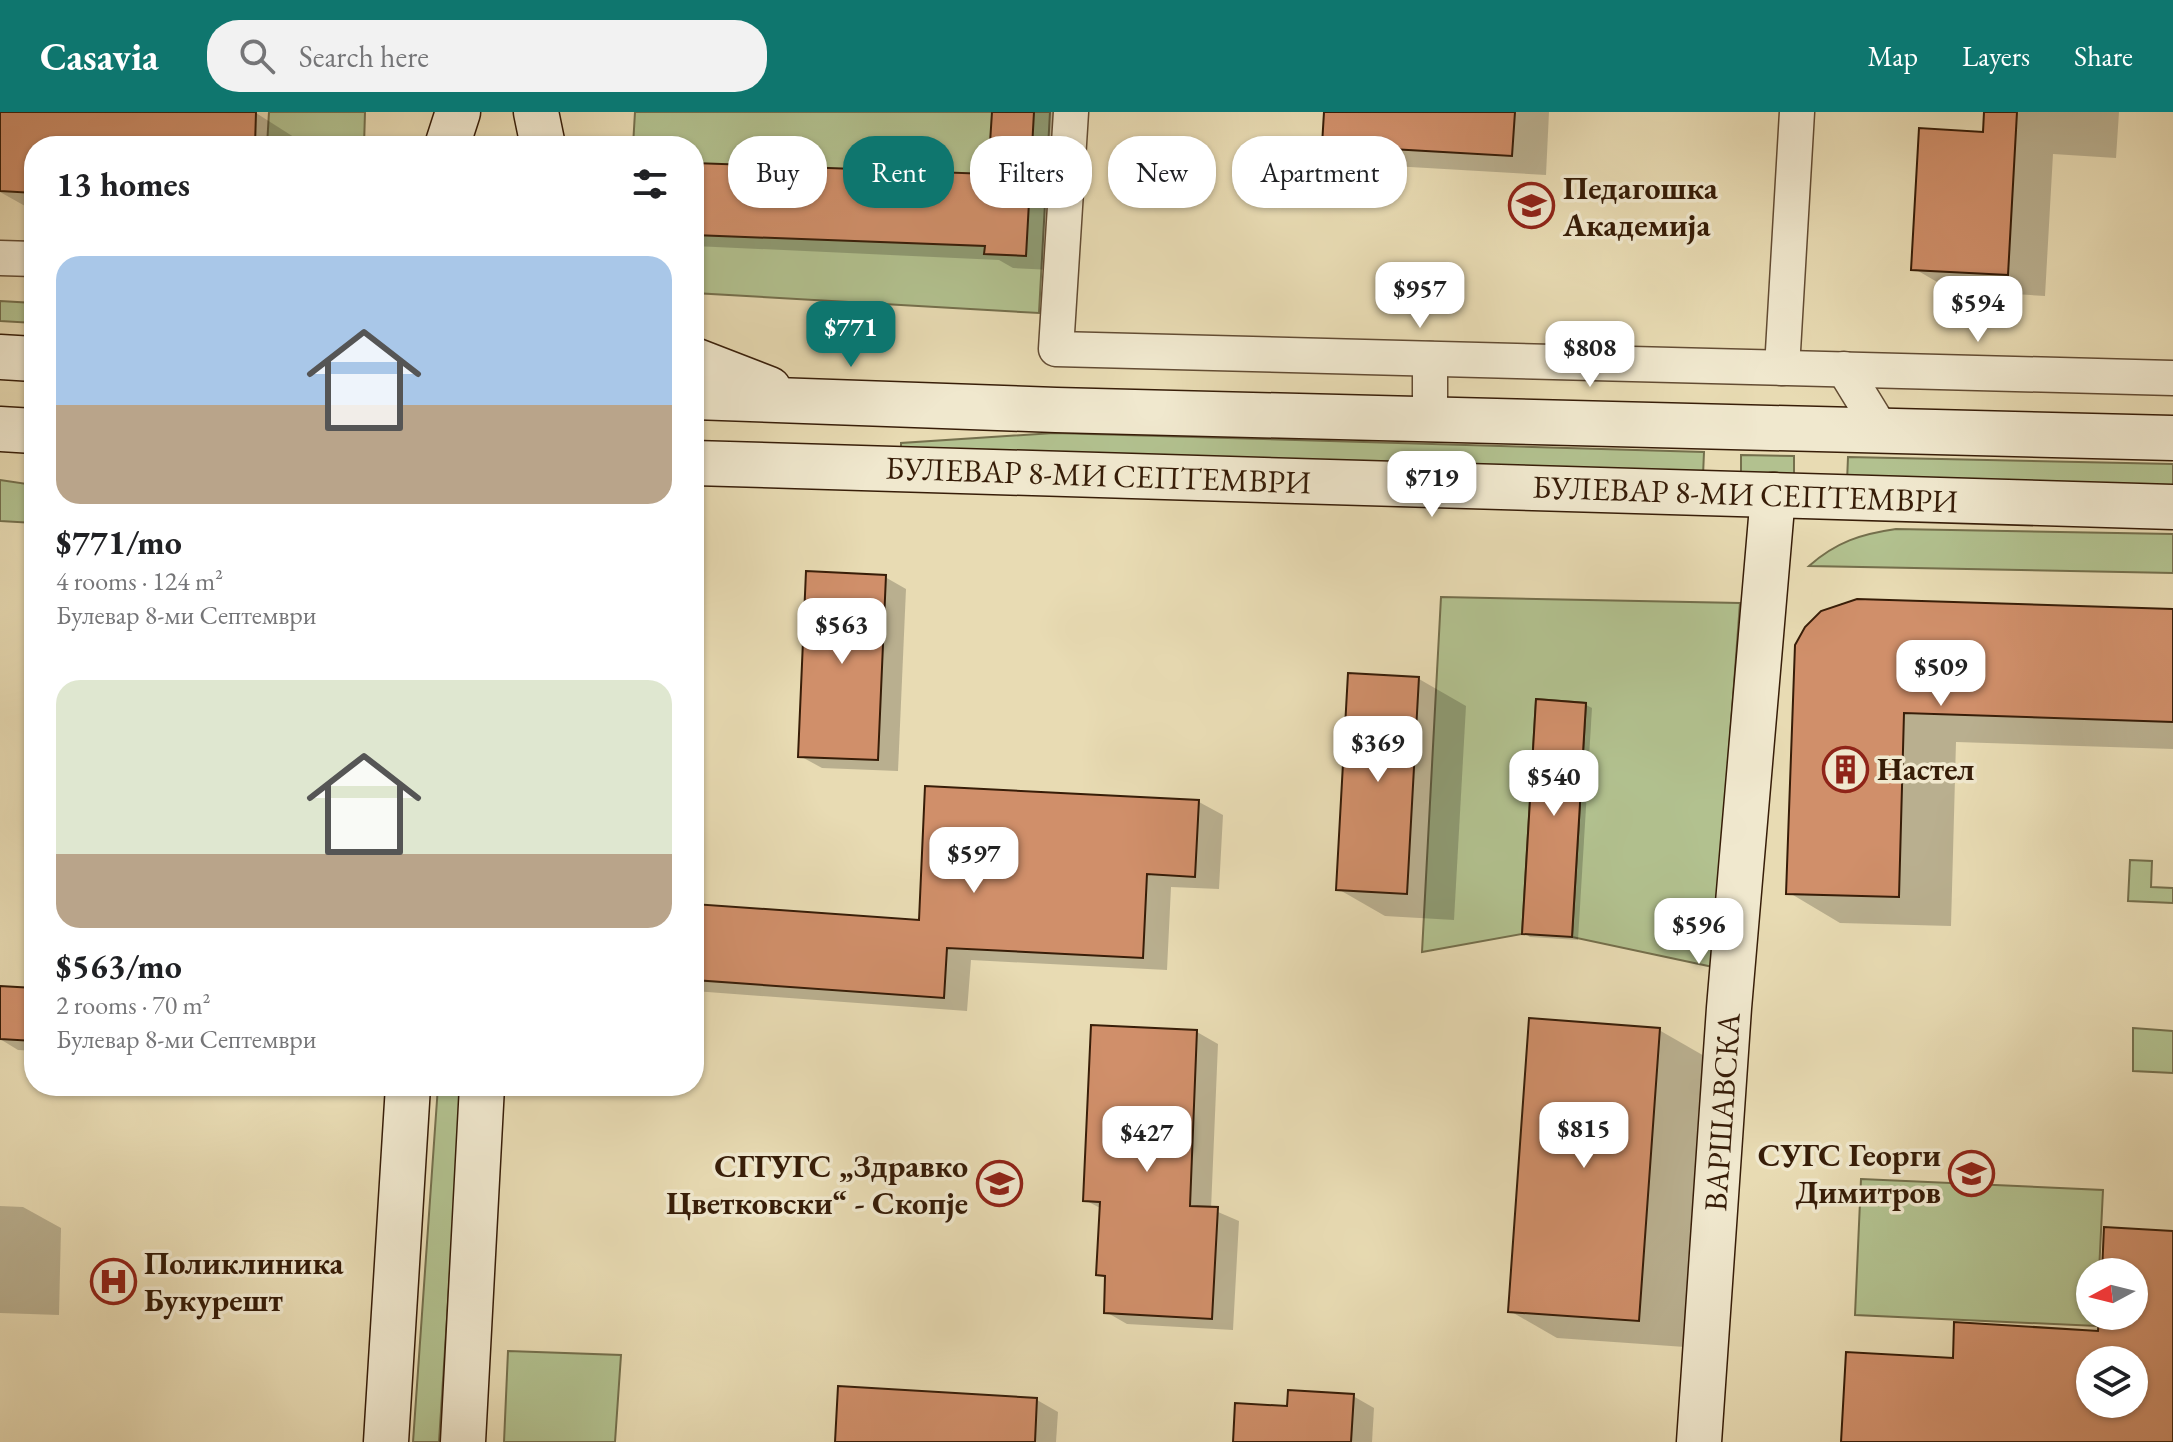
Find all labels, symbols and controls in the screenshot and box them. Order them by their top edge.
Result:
search box [207,20,767,92]
text: Casavia [40,32,159,81]
icon: search [235,34,279,78]
text: Search here [299,37,429,76]
text: Map [1868,38,1918,74]
text: Layers [1962,38,2030,74]
text: Share [2074,38,2133,74]
chip: Buy [728,136,827,208]
chip: Rent [843,136,954,208]
chip: Filters [970,136,1092,208]
chip: New [1108,136,1216,208]
chip: Apartment [1232,136,1407,208]
text: 13 homes [56,162,190,206]
icon: filters [628,162,672,206]
place label: Педагошка Академија [1562,167,1719,246]
school or university icon: Педагошка Академија [1508,182,1556,230]
pin: $957 [1373,262,1467,330]
text: $957 [1393,271,1447,305]
pin: $594 [1931,276,2025,344]
text: $594 [1951,285,2005,319]
pin: $771 [804,301,898,369]
icon: home [292,308,436,452]
text: $771 [824,310,878,344]
pin: $808 [1543,321,1637,389]
text: $808 [1563,330,1617,364]
street label: БУЛЕВАР 8-МИ СЕПТЕМВРИ [885,447,1312,503]
pin: $719 [1385,451,1479,519]
text: $719 [1405,460,1459,494]
street label: БУЛЕВАР 8-МИ СЕПТЕМВРИ [1532,466,1959,522]
text: $771/mo [56,520,182,564]
text: 4 rooms · 124 m² [56,564,223,598]
text: Булевар 8-ми Септември [56,598,317,632]
pin: $563 [795,598,889,666]
text: $563 [815,607,869,641]
pin: $509 [1894,640,1988,708]
text: $509 [1914,649,1968,683]
pin: $369 [1331,716,1425,784]
text: $369 [1351,725,1405,759]
icon: home [292,732,436,876]
building icon: Настел [1822,745,1870,793]
place label: Настел [1877,748,1975,790]
pin: $540 [1507,750,1601,818]
text: $540 [1527,759,1581,793]
pin: $597 [927,827,1021,895]
text: $597 [947,836,1001,870]
pin: $596 [1652,898,1746,966]
text: $596 [1672,907,1726,941]
text: $563/mo [56,944,182,988]
text: 2 rooms · 70 m² [56,988,211,1022]
street label: ВАРШАВСКА [1694,1011,1750,1213]
text: Булевар 8-ми Септември [56,1022,317,1056]
pin: $815 [1537,1102,1631,1170]
pin: $427 [1100,1106,1194,1174]
text: $815 [1557,1111,1611,1145]
text: $427 [1120,1115,1174,1149]
place label: СУГС Георги Димитров [1758,1134,1941,1213]
place label: СГГУГС „Здравко Цветковски“ - Скопје [666,1145,968,1224]
school or university icon: СУГС Георги Димитров [1948,1149,1996,1197]
school or university icon: СГГУГС „Здравко Цветковски“ - Скопје [975,1160,1023,1208]
place label: Поликлиника Букурешт [144,1242,345,1321]
hospital icon: Поликлиника Букурешт [89,1257,137,1305]
north arrow [2076,1258,2148,1330]
map controls [2076,1258,2148,1418]
button: layers [2076,1346,2148,1418]

